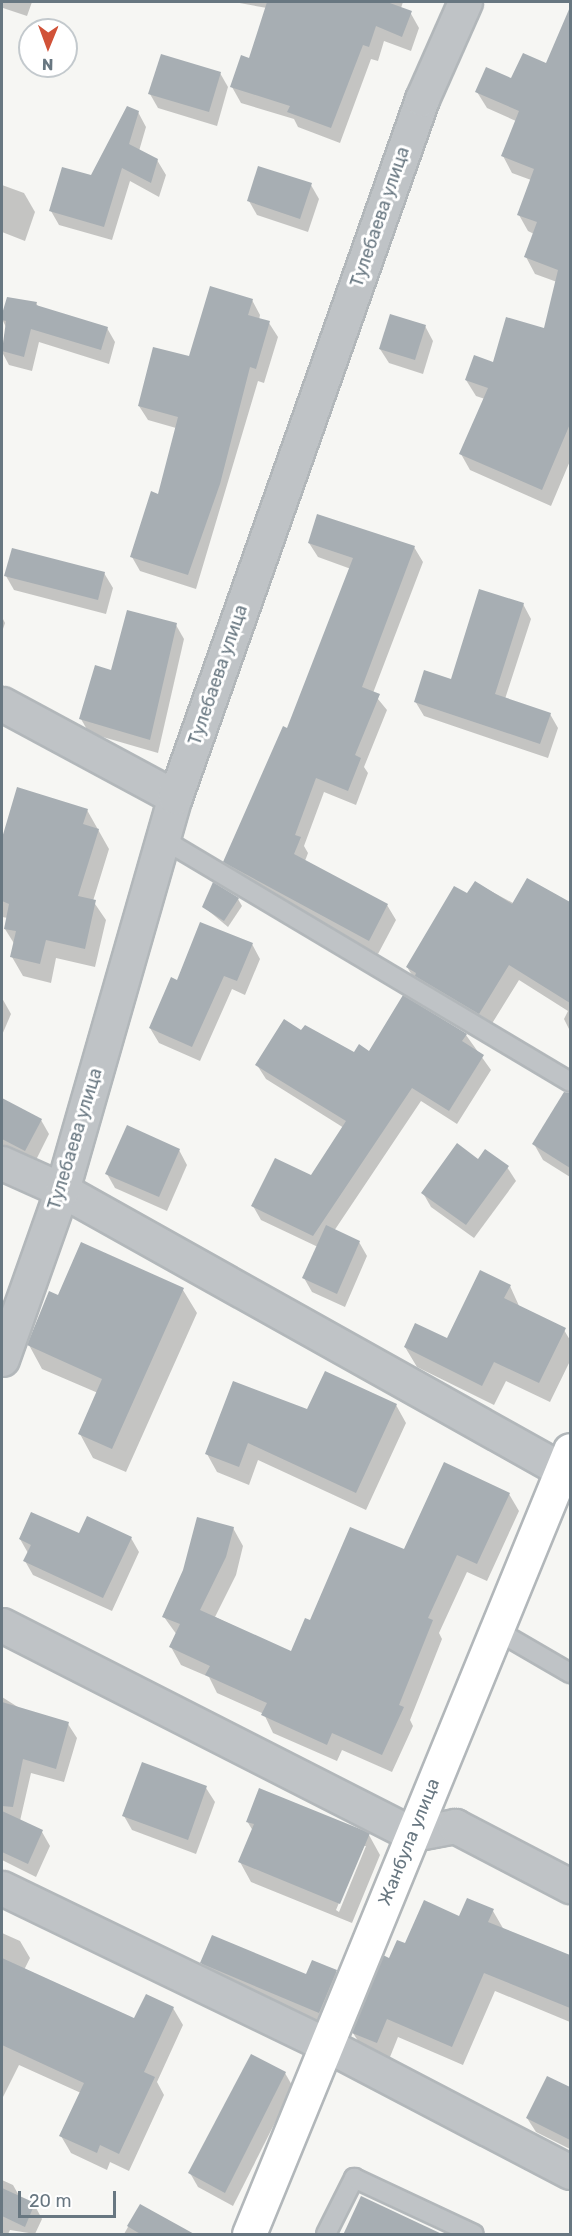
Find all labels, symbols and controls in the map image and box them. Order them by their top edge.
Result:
north arrow [18,18,78,78]
text: N [42,55,54,74]
street label: Тулебаева улица [346,144,414,290]
street label: Тулебаева улица [184,602,252,748]
street label: Тулебаева улица [43,1066,107,1212]
street label: Жанбула улица [374,1775,444,1909]
scale bar [21,2179,118,2217]
text: 20 m [29,2190,71,2212]

